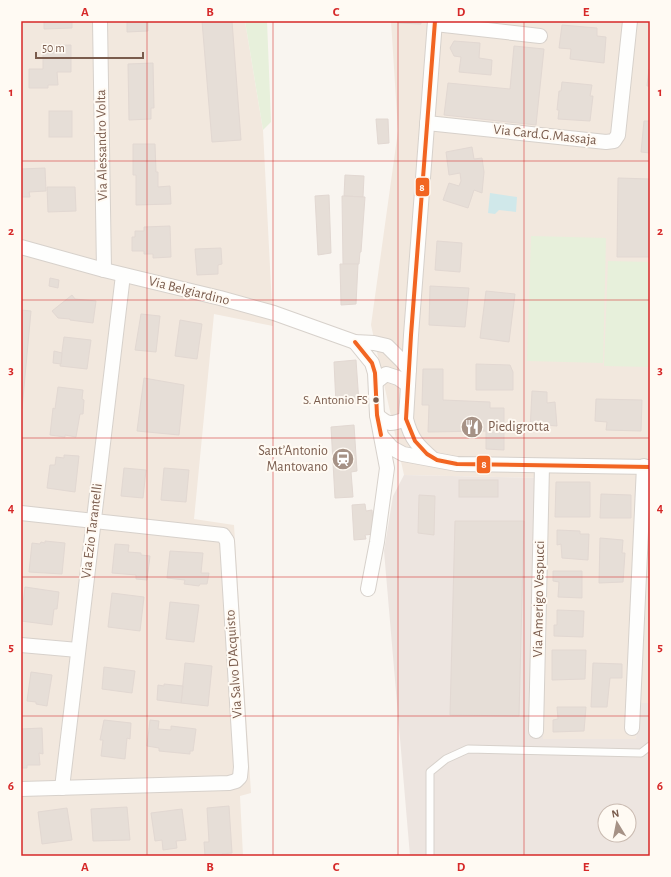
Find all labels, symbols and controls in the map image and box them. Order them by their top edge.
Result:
text: A [81,6,89,19]
text: B [206,6,214,19]
text: C [333,6,340,19]
text: D [457,6,466,19]
text: E [583,6,590,19]
scale bar [36,34,143,60]
text: 50 m [42,42,65,54]
text: 1 [9,86,13,99]
text: 1 [658,86,662,99]
street label: Via Alessandro Volta [94,89,110,201]
street label: Via Card.G.Massaja [493,123,598,147]
line badge: 8 [415,177,430,197]
text: 8 [419,182,425,193]
text: 2 [8,225,14,238]
text: 2 [657,225,663,238]
street label: Via Belgiardino [147,274,231,308]
text: 3 [8,364,14,377]
text: 3 [657,364,663,377]
place label: S. Antonio FS [303,394,368,407]
marker: S. Antonio FS [371,395,381,405]
restaurant icon: Piedigrotta [459,414,485,440]
place label: Piedigrotta [488,420,550,434]
place label: Sant’Antonio Mantovano [258,444,328,474]
station icon: Sant’Antonio Mantovano [330,446,356,472]
line badge: 8 [476,455,491,474]
text: 8 [481,459,487,470]
street label: Via Ezio Tarantelli [79,482,105,580]
text: 4 [8,502,15,515]
text: 4 [657,502,664,515]
street label: Via Amerigo Vespucci [531,540,547,658]
street label: Via Salvo D'Acquisto [223,609,245,719]
text: 5 [8,641,14,654]
text: 5 [657,641,663,654]
text: 6 [8,780,14,793]
text: 6 [657,780,663,793]
north arrow [597,803,637,843]
text: N [611,808,620,820]
text: A [81,861,89,874]
text: B [206,861,214,874]
text: C [333,861,340,874]
text: D [457,861,466,874]
text: E [583,861,590,874]

